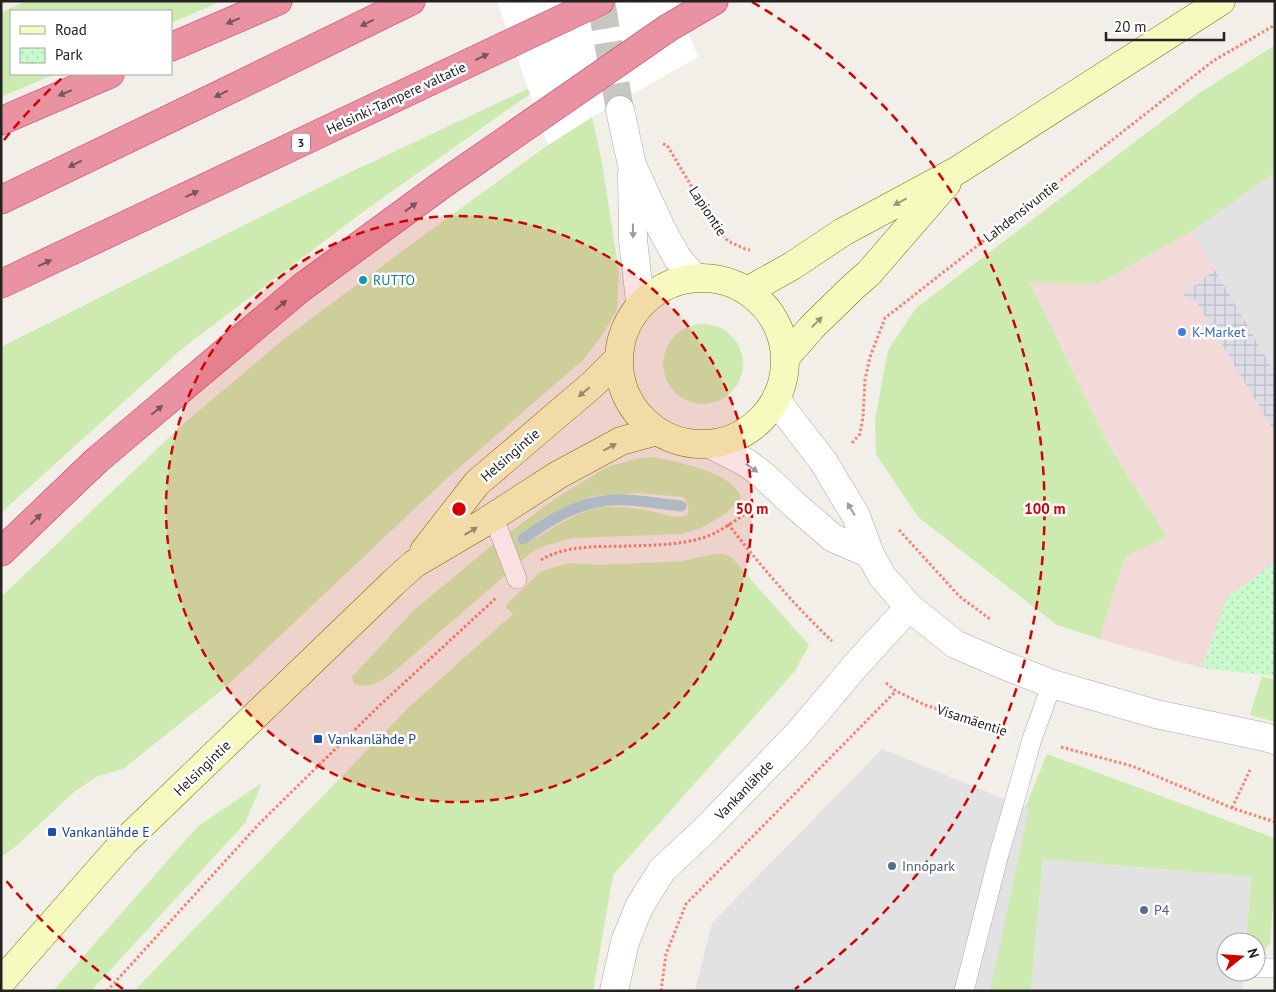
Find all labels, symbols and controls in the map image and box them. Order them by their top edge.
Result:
legend [10,10,172,75]
scale bar [1106,10,1224,42]
one-way arrow [226,17,240,25]
text: 20 m [1114,17,1147,36]
one-way arrow [360,19,374,27]
text: Road [55,20,87,39]
text: Park [55,45,83,64]
one-way arrow [475,53,489,61]
street label: Helsinki-Tampere valtatie [323,58,469,138]
one-way arrow [58,90,72,98]
one-way arrow [214,90,228,98]
road number: 3 [292,134,310,152]
one-way arrow [67,160,82,169]
street label: Lahdensivuntie [980,176,1062,246]
street label: Lapiontie [685,183,731,239]
one-way arrow [185,190,199,198]
one-way arrow [893,197,906,206]
one-way arrow [404,202,418,212]
one-way arrow [629,223,637,239]
one-way arrow [38,259,52,267]
place label: RUTTO [373,271,415,289]
marker: RUTTO [357,274,369,286]
one-way arrow [275,300,287,311]
one-way arrow [811,316,823,328]
place label: K-Market [1192,323,1246,341]
marker: K-Market [1176,326,1188,338]
one-way arrow [578,386,590,397]
one-way arrow [150,404,163,415]
street label: Helsingintie [477,424,543,486]
one-way arrow [603,443,617,451]
one-way arrow [745,463,759,473]
text: 50 m [736,499,768,518]
text: 100 m [1024,499,1066,518]
centre of rings [450,500,468,518]
one-way arrow [847,503,856,516]
one-way arrow [30,513,42,525]
one-way arrow [464,526,477,535]
street label: Visamäentie [933,700,1010,740]
place label: Vankanlähde P [327,730,416,748]
marker: Vankanlähde P [312,733,324,745]
street label: Helsingintie [170,736,234,800]
street label: Vankanlähde [710,756,777,824]
place label: Vankanlähde E [61,823,150,841]
marker: Vankanlähde E [46,826,58,838]
place label: Innopark [902,857,955,875]
marker: Innopark [886,860,898,872]
place label: P4 [1154,901,1170,919]
marker: P4 [1138,904,1150,916]
north arrow [1216,932,1266,982]
text: N [1243,946,1263,960]

